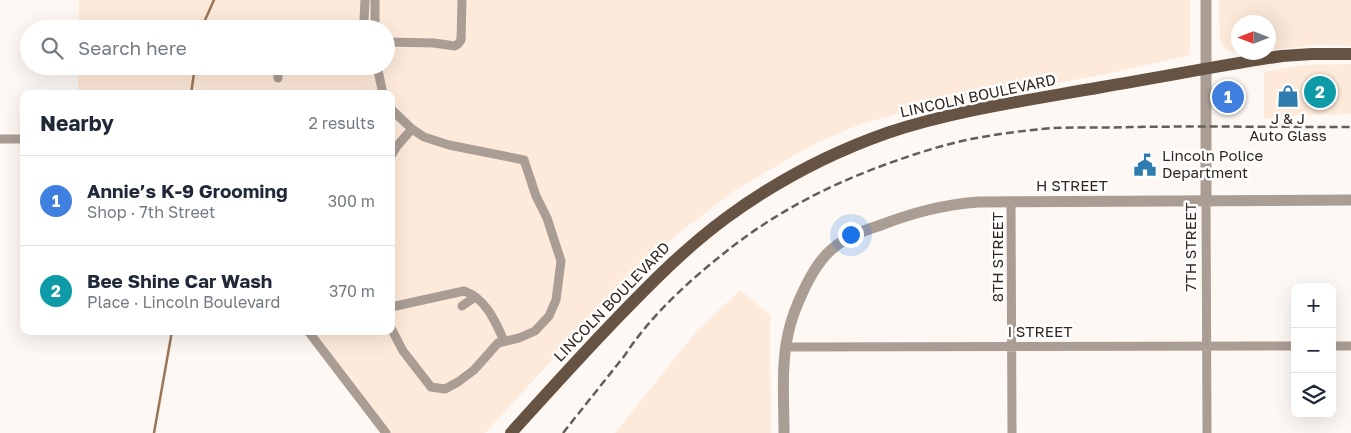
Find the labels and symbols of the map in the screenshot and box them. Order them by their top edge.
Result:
north arrow [1231,15,1276,60]
street label: LINCOLN BOULEVARD [898,70,1057,120]
pin: 2 [1304,73,1336,111]
pin: 1 [1212,78,1244,116]
shop icon: J & J Auto Glass [1275,83,1301,109]
place label: J & J Auto Glass [1249,109,1327,144]
place label: Lincoln Police Department [1162,146,1263,181]
public building icon: Lincoln Police Department [1132,152,1158,178]
street label: H STREET [1036,176,1108,194]
street label: 7TH STREET [1181,202,1199,292]
street label: 8TH STREET [988,212,1006,302]
your location [838,222,864,248]
street label: LINCOLN BOULEVARD [550,238,673,365]
street label: I STREET [1007,322,1073,340]

